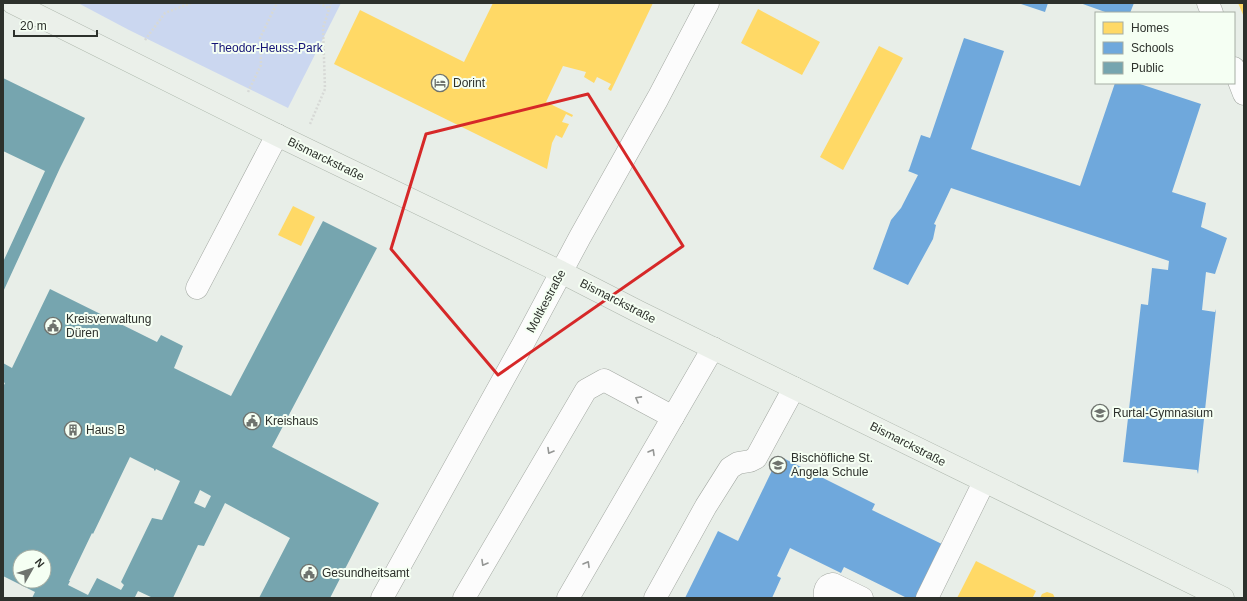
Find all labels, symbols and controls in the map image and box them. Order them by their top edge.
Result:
scale bar [14,12,97,38]
legend [1095,12,1235,84]
text: 20 m [20,19,47,33]
text: Homes [1131,21,1169,35]
park label: Theodor-Heuss-Park [211,41,324,55]
text: Schools [1131,41,1174,55]
text: Public [1131,61,1164,75]
hotel icon: Dorint [430,73,450,93]
place label: Dorint [453,76,486,90]
street label: Bismarckstraße [285,134,367,184]
street label: Moltkestraße [524,267,569,335]
street label: Bismarckstraße [578,276,659,326]
place label: Kreisverwaltung Düren [66,312,151,340]
public building icon: Kreisverwaltung Düren [43,316,63,336]
one-way arrow [635,396,642,404]
school or university icon: Rurtal-Gymnasium [1090,403,1110,423]
place label: Rurtal-Gymnasium [1113,406,1213,420]
public building icon: Kreishaus [242,411,262,431]
place label: Kreishaus [265,414,318,428]
street label: Bismarckstraße [868,419,949,469]
building icon: Haus B [63,420,83,440]
place label: Haus B [86,423,125,437]
one-way arrow [548,447,555,454]
one-way arrow [648,449,655,456]
place label: Bischöfliche St. Angela Schule [791,451,873,479]
school or university icon: Bischöfliche St. Angela Schule [768,455,788,475]
north arrow [12,549,52,589]
text: N [33,556,47,570]
one-way arrow [482,559,489,566]
one-way arrow [583,561,590,568]
public building icon: Gesundheitsamt [299,563,319,583]
place label: Gesundheitsamt [322,566,410,580]

